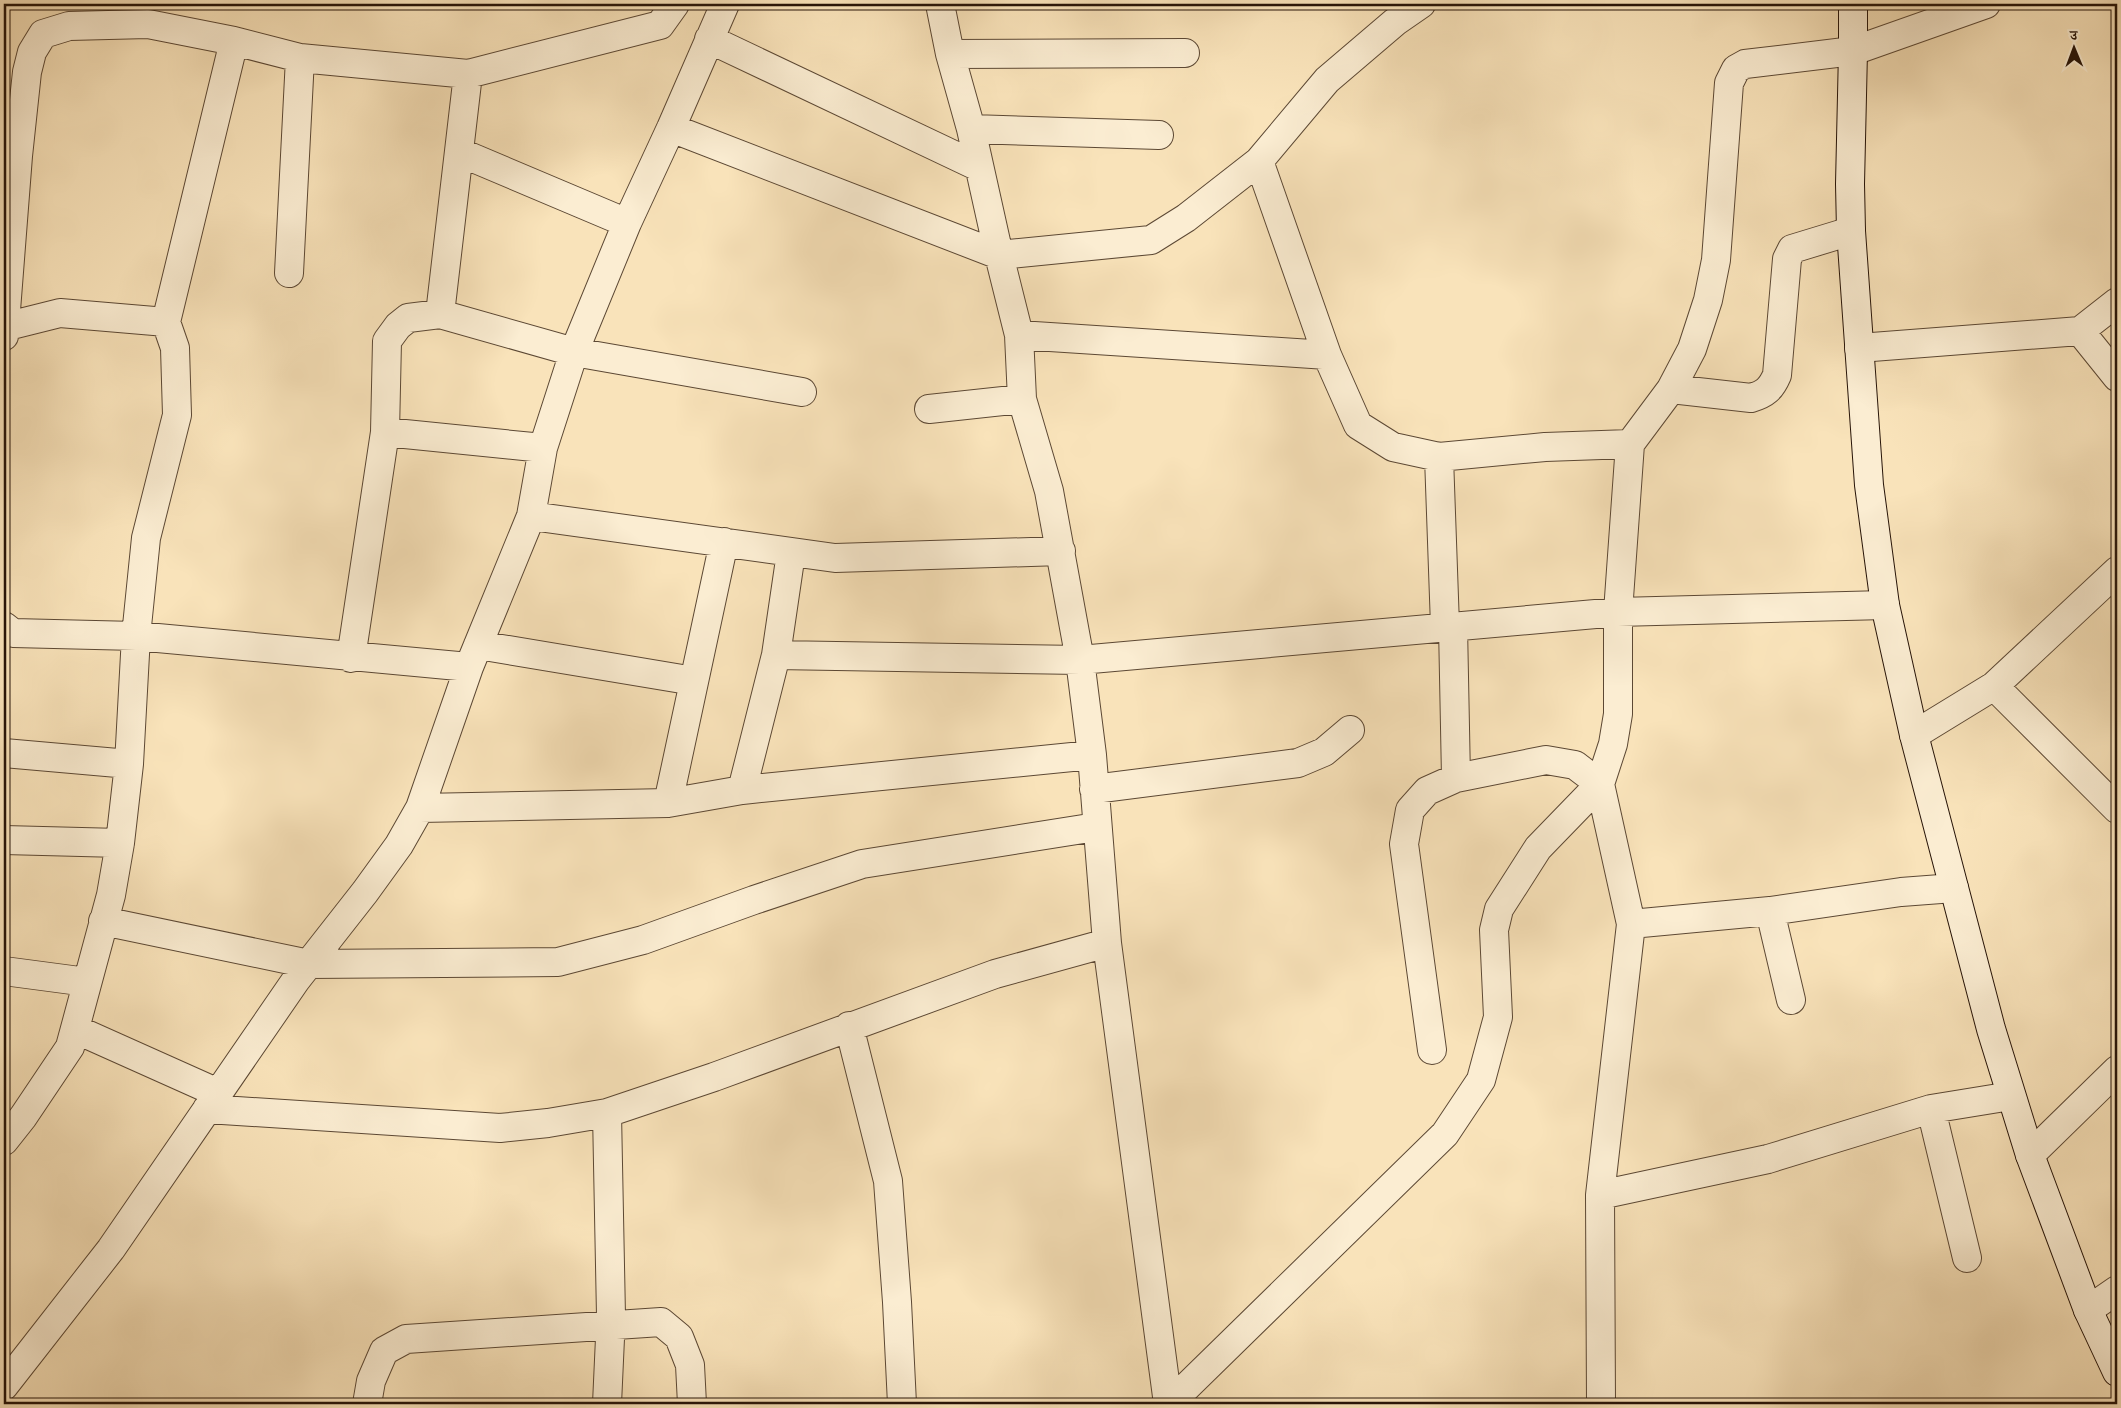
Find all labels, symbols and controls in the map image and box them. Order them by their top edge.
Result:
north arrow [2048,22,2098,72]
text: उ [2069,26,2078,45]

